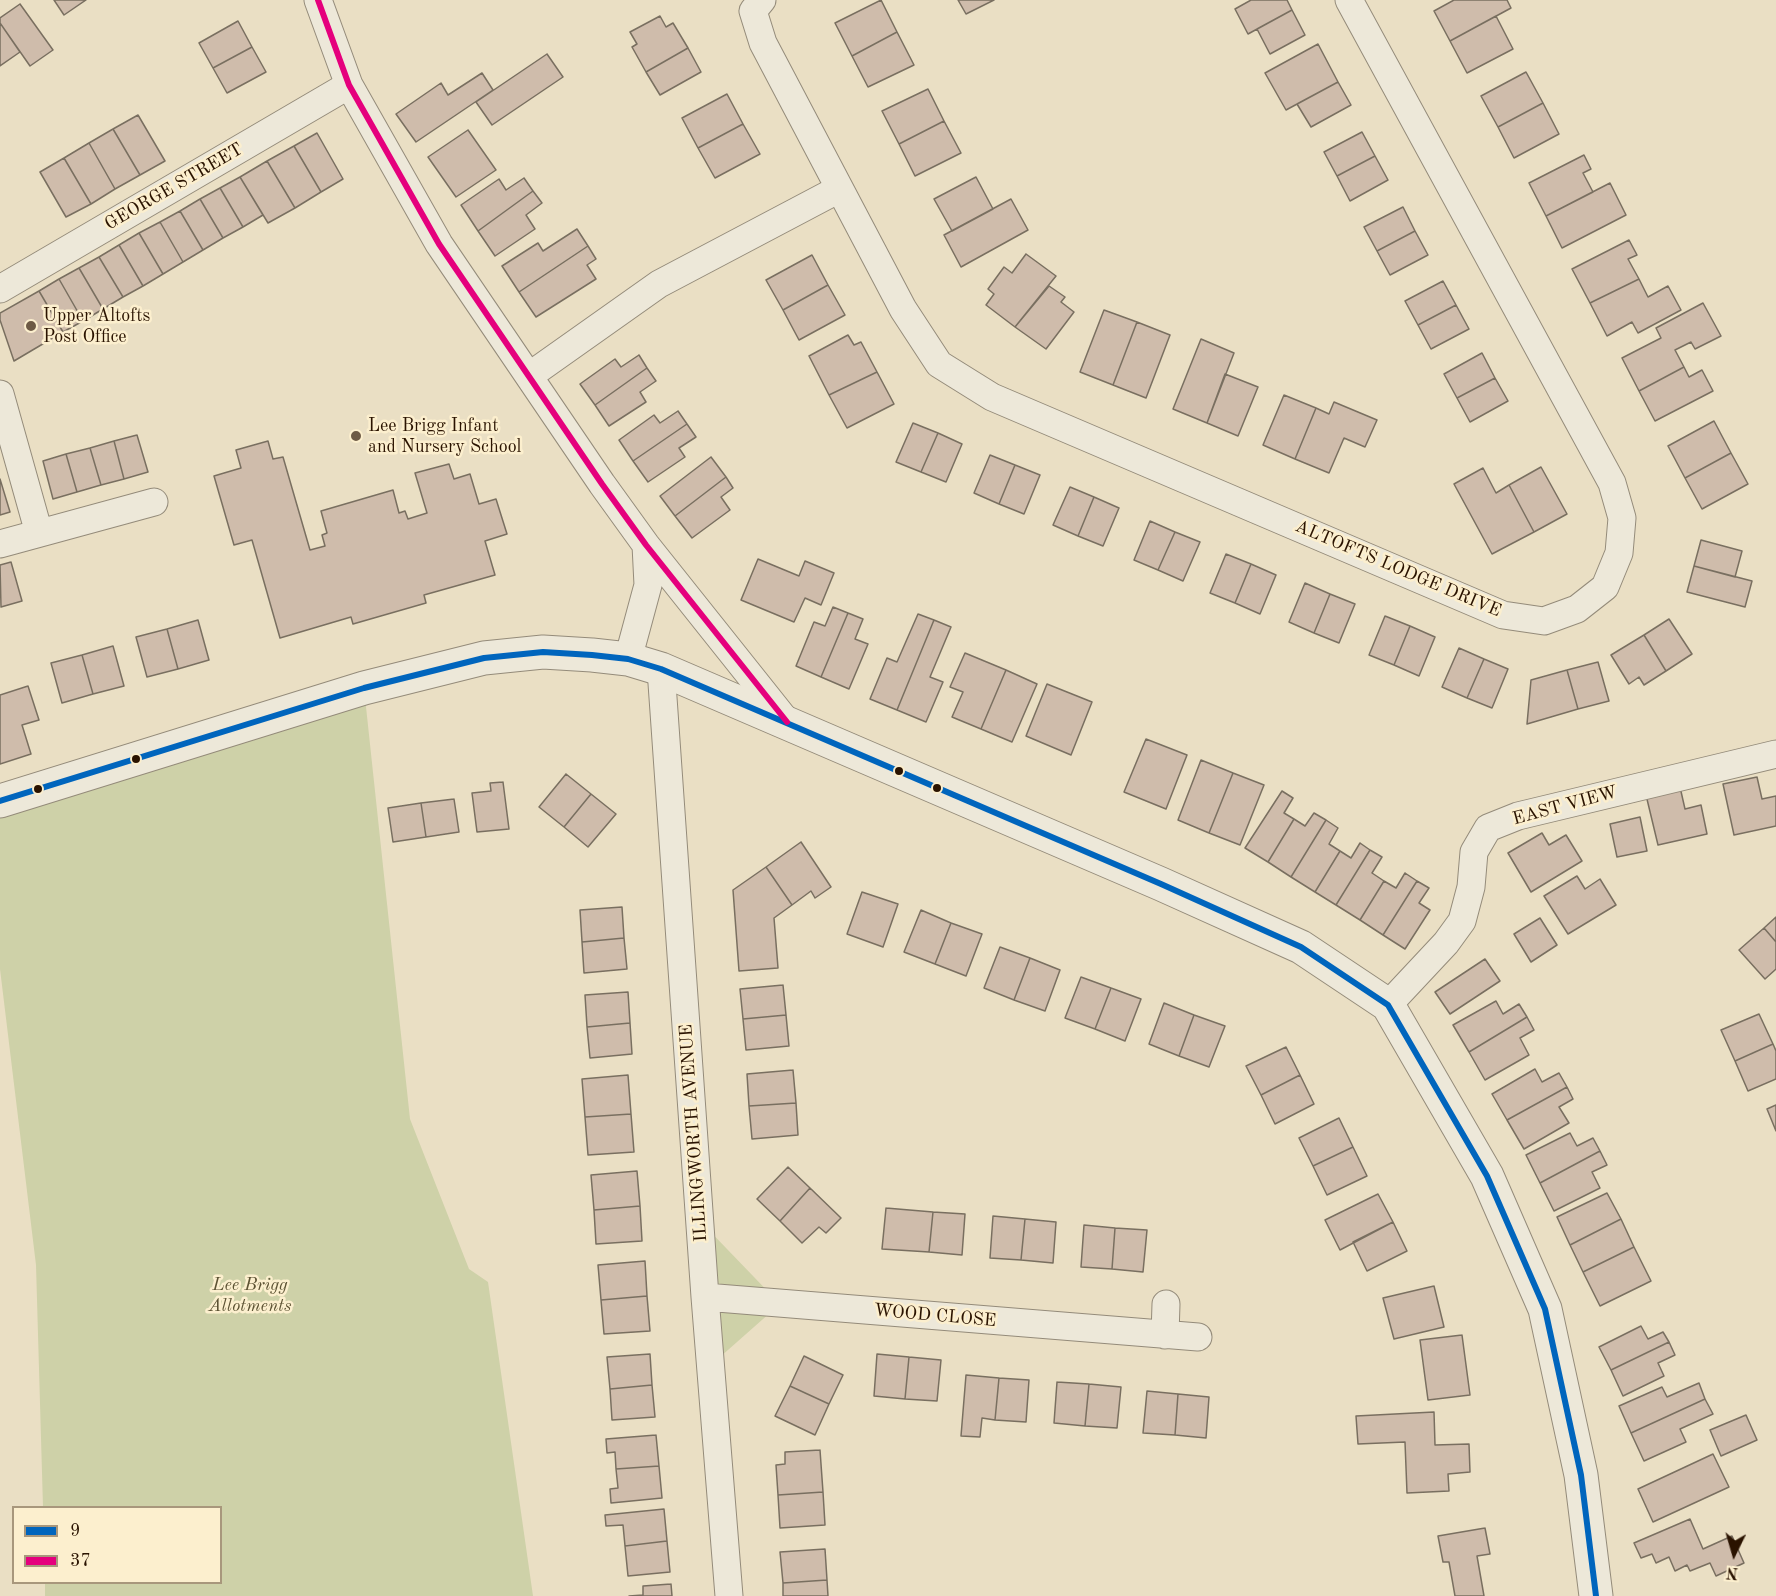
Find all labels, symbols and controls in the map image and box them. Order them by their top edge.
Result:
street label: GEORGE STREET [101,139,247,235]
place label: Upper Altofts Post Office [43,305,150,348]
marker: Upper Altofts Post Office [24,319,38,333]
place label: Lee Brigg Infant and Nursery School [368,415,521,458]
marker: Lee Brigg Infant and Nursery School [349,429,363,443]
street label: ALTOFTS LODGE DRIVE [1292,516,1504,622]
unlabelled marker [130,753,142,765]
unlabelled marker [893,765,905,777]
unlabelled marker [931,782,943,794]
street label: EAST VIEW [1510,782,1620,830]
unlabelled marker [32,783,44,795]
street label: ILLINGWORTH AVENUE [676,1023,712,1243]
park label: Lee Brigg Allotments [208,1274,292,1316]
street label: WOOD CLOSE [873,1300,997,1332]
legend [12,1506,222,1584]
text: 9 [70,1522,80,1540]
north arrow [1704,1524,1764,1584]
text: 37 [70,1552,91,1570]
text: N [1726,1563,1739,1580]

